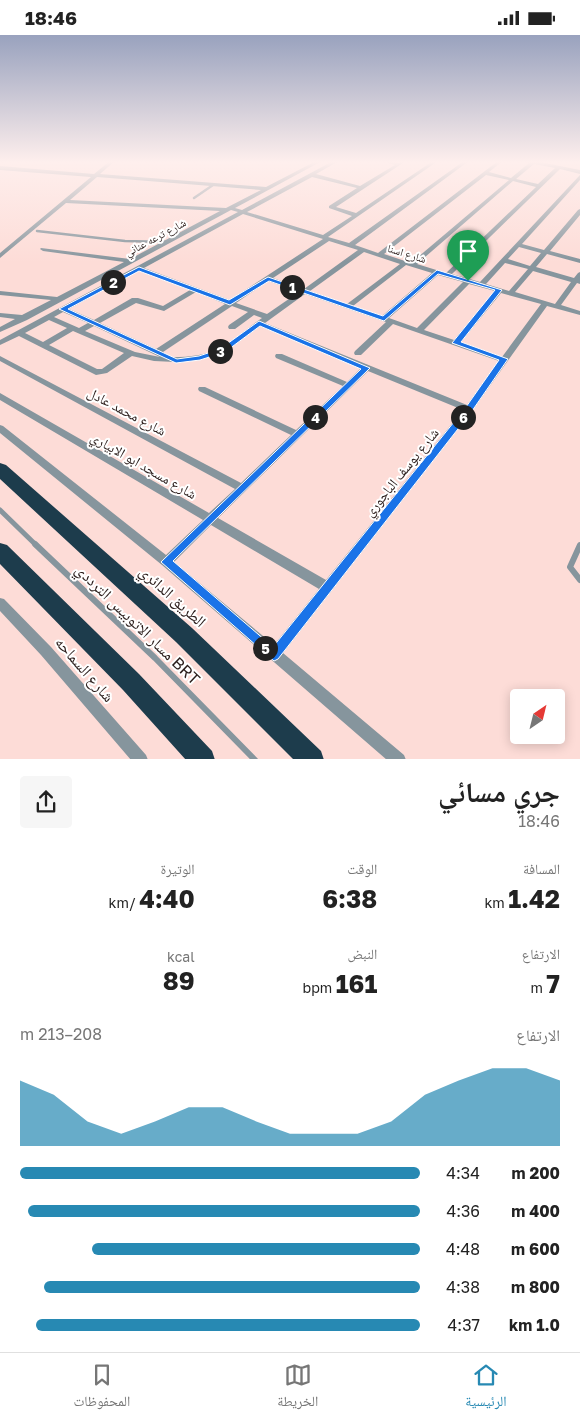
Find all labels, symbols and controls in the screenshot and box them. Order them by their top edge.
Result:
text: 18:46 [25,6,77,29]
street label: شارع ترعه عناني [122,215,189,261]
pin [447,230,489,281]
icon: arrive [454,237,482,265]
street label: شارع اسنا [386,241,428,266]
pin: 2 [100,269,126,295]
text: 2 [109,274,118,291]
pin: 1 [280,275,304,299]
text: 1 [289,279,296,296]
pin: 3 [208,339,232,363]
text: 3 [216,343,225,360]
street label: شارع محمد عادل [84,383,169,441]
pin: 4 [302,405,328,429]
pin: 6 [450,405,476,429]
text: 4 [311,409,320,426]
text: 6 [459,409,468,426]
street label: شارع يوسف الباجوري [360,424,445,522]
street label: شارع مسجد ابو الابياري [86,428,200,505]
street label: مسار الاتوبيس الترددي BRT [69,559,205,691]
street label: الطريق الدائري [133,561,210,633]
street label: شارع السماحه [50,632,119,707]
pin: 5 [252,635,278,661]
text: 5 [261,640,270,657]
north arrow [510,689,565,744]
map controls [510,689,565,744]
text: جري مسائي [438,775,560,808]
button: share [20,776,72,828]
text: 18:46 [518,811,560,831]
text: الوتيرة [161,860,195,877]
text: الوقت [347,860,377,877]
text: المسافة [523,860,560,877]
text: 4:40 [139,883,195,914]
text: 6:38 [322,883,377,914]
text: 1.42 [508,883,560,914]
text: /km [109,894,139,911]
text: km [484,894,508,911]
text: النبض [347,945,377,962]
text: الارتفاع [522,945,560,962]
text: kcal [167,948,195,965]
text: 89 [163,965,195,996]
text: 161 [336,968,377,999]
text: 7 [546,968,560,999]
text: bpm [303,979,336,996]
text: m [530,979,546,996]
text: 208–213 m [20,1024,102,1044]
text: الارتفاع [516,1025,560,1045]
text: 4:34 [446,1163,480,1183]
text: 200 m [511,1163,560,1183]
text: 4:36 [446,1201,480,1221]
text: 400 m [511,1201,560,1221]
text: 4:48 [446,1239,480,1259]
text: 600 m [511,1239,560,1259]
text: 4:38 [446,1277,480,1297]
text: 800 m [511,1277,560,1297]
text: 4:37 [448,1315,480,1335]
text: 1.0 km [509,1315,560,1335]
tab: المحفوظات [73,1361,130,1415]
tab: الخريطة [277,1361,318,1415]
tab: الرئيسية [465,1361,507,1415]

